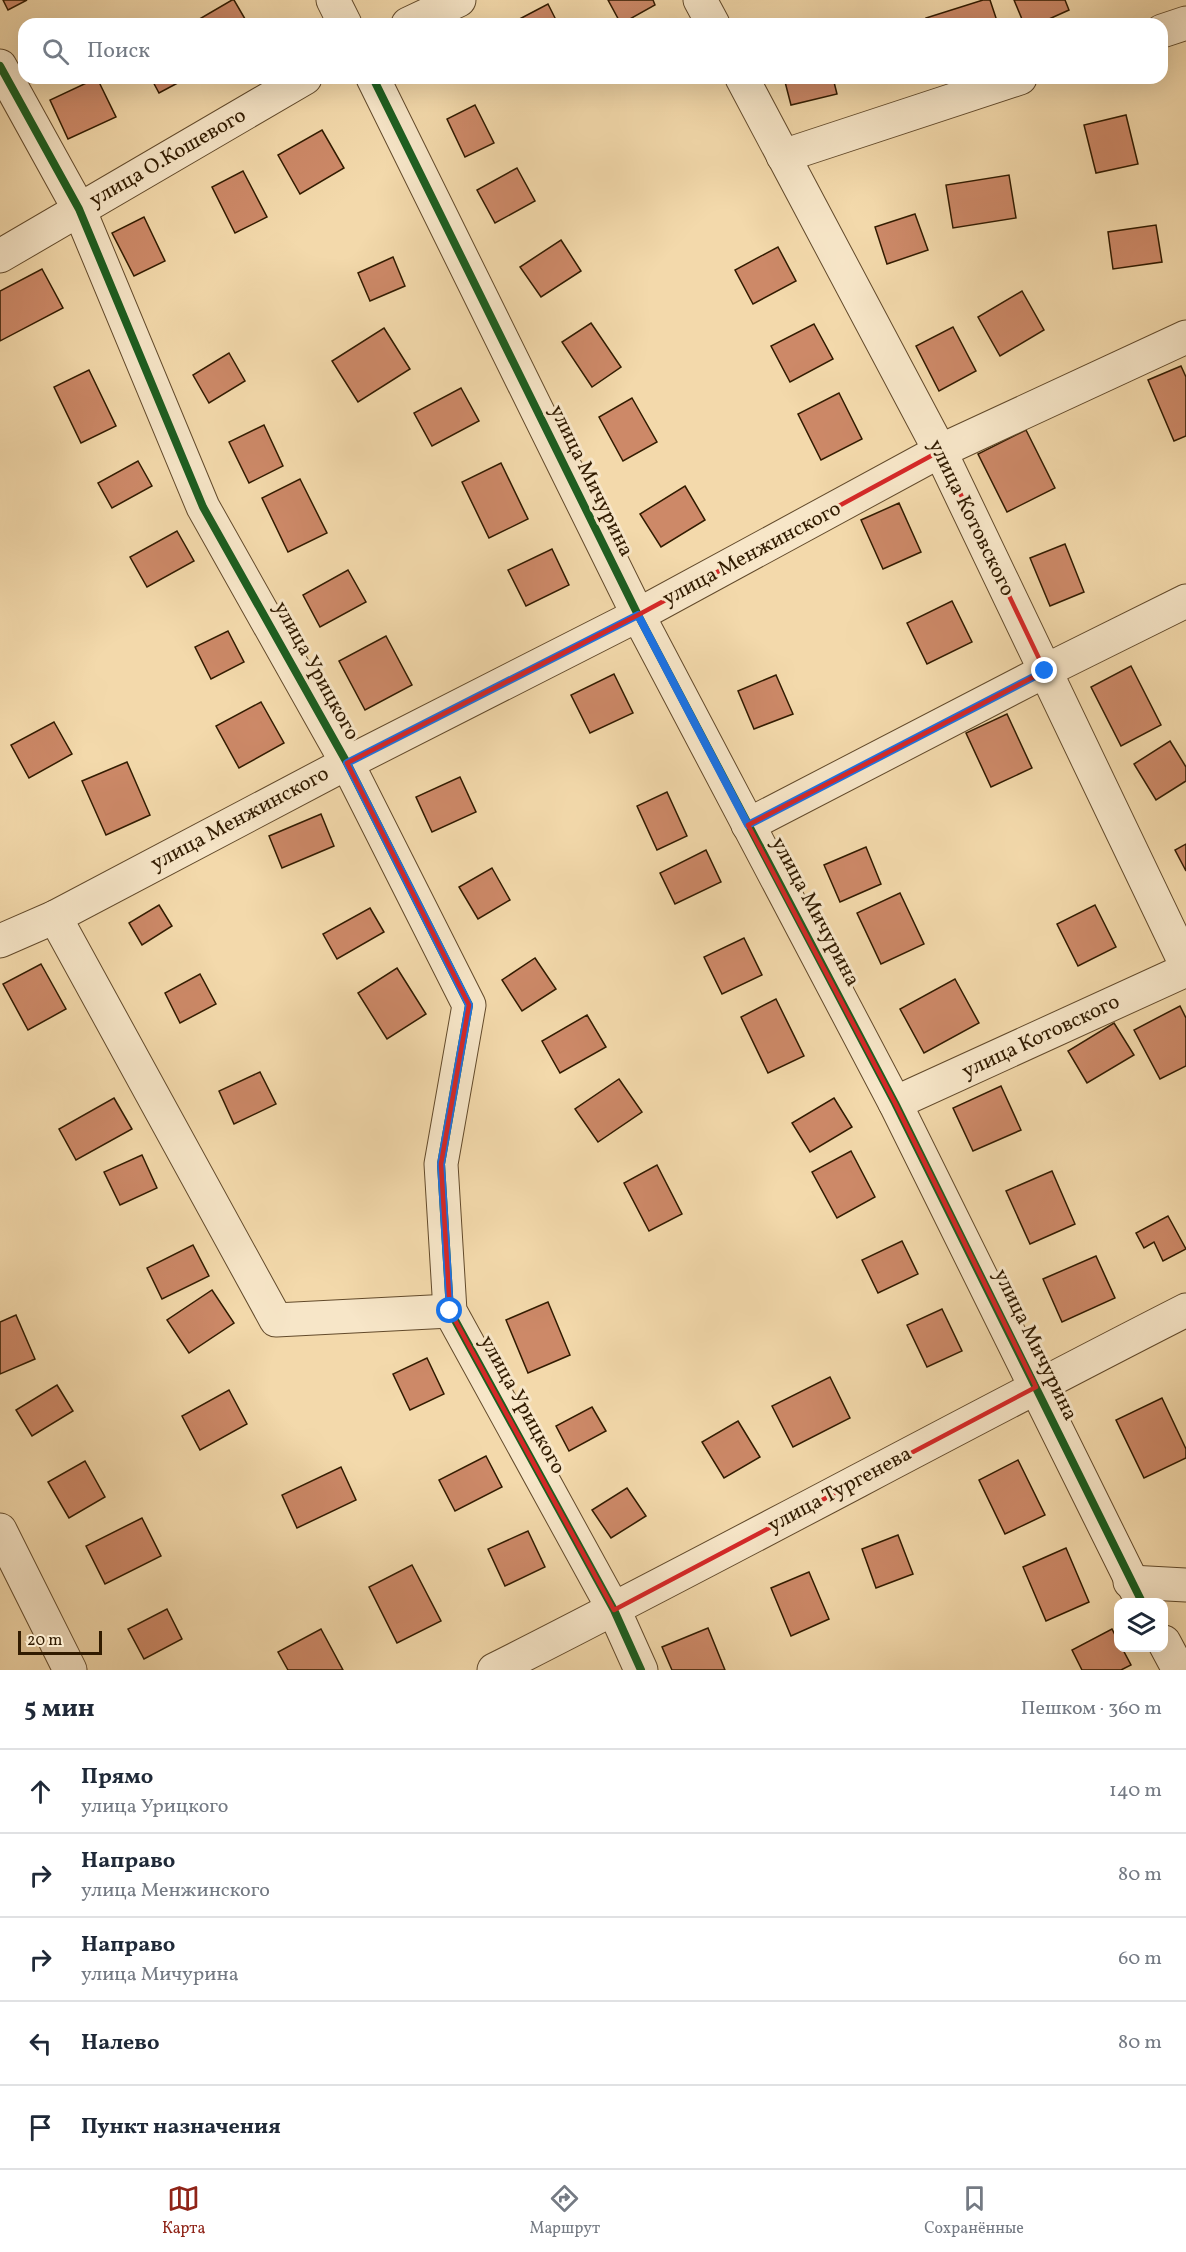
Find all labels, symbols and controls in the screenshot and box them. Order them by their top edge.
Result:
search box [18,18,1168,84]
icon: search [39,35,72,68]
text: Поиск [87,36,150,67]
street label: улица О.Кошевого [84,101,252,215]
street label: улица Мичурина [542,400,640,562]
street label: улица Котовского [920,435,1022,601]
street label: улица Менжинского [658,495,846,613]
street label: улица Урицкого [266,596,366,746]
route end [1031,657,1057,683]
street label: улица Менжинского [146,760,334,878]
street label: улица Мичурина [763,832,867,992]
street label: улица Котовского [957,988,1125,1086]
street label: улица Мичурина [986,1264,1084,1426]
route start [436,1297,462,1323]
street label: улица Урицкого [472,1330,572,1480]
street label: улица Тургенева [763,1440,917,1540]
map controls [1114,1598,1168,1652]
button: layers [1114,1598,1168,1652]
scale bar [18,1628,102,1656]
text: 20 m [27,1630,62,1652]
text: 5 мин [24,1691,95,1727]
text: Пешком · 360 m [1021,1695,1162,1723]
text: Прямо [81,1762,153,1793]
icon: ahead [24,1775,57,1808]
text: 140 m [1109,1777,1162,1805]
text: улица Урицкого [81,1793,228,1821]
text: Направо [81,1846,175,1877]
icon: right [24,1859,57,1892]
text: 80 m [1118,1861,1162,1889]
text: улица Менжинского [81,1877,270,1905]
text: Направо [81,1930,175,1961]
icon: right [24,1943,57,1976]
text: 60 m [1118,1945,1162,1973]
text: улица Мичурина [81,1961,239,1989]
icon: left [24,2027,57,2060]
text: Налево [81,2028,160,2059]
text: 80 m [1118,2029,1162,2057]
icon: arrive [24,2111,57,2144]
text: Пункт назначения [81,2112,281,2143]
tab: Карта [162,2182,205,2240]
tab: Маршрут [529,2182,600,2240]
tab: Сохранённые [924,2182,1024,2240]

